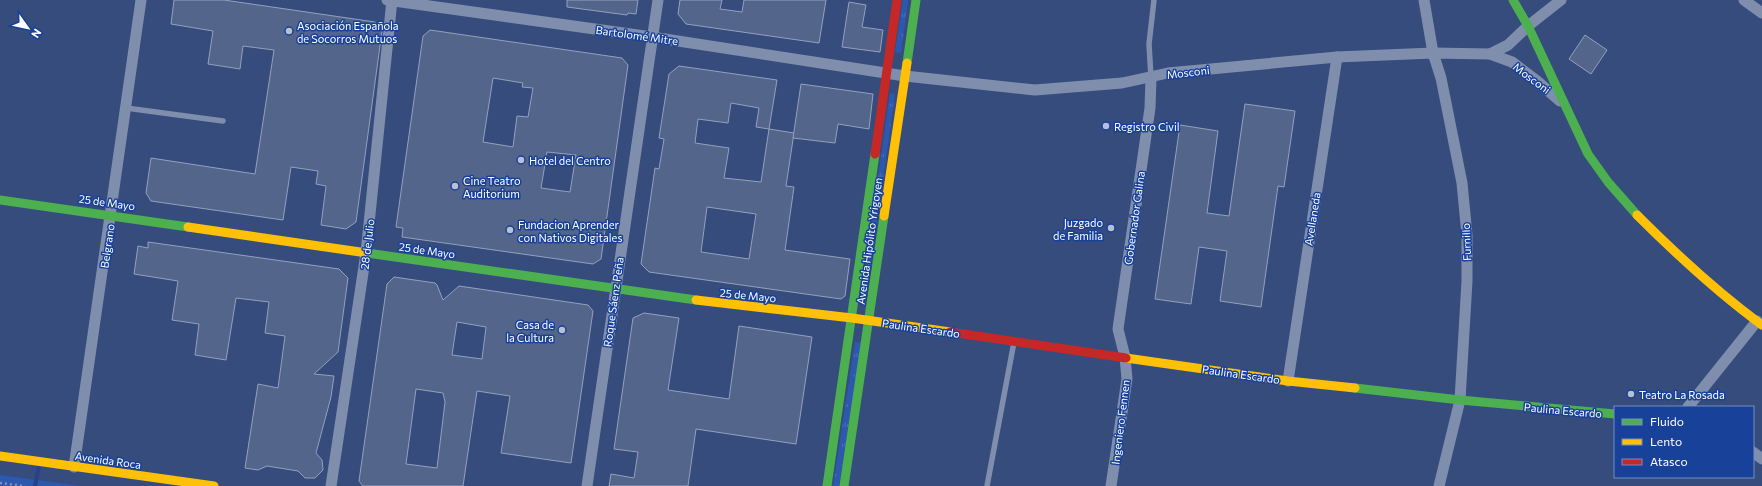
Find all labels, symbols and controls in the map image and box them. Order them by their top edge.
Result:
north arrow [8,8,48,48]
place label: Asociación Española de Socorros Mutuos [297,19,399,45]
street label: Bartolomé Mitre [595,23,679,47]
marker: Asociación Española de Socorros Mutuos [284,26,294,36]
text: N [29,27,45,41]
street label: Mosconi [1511,60,1553,96]
street label: Mosconi [1166,63,1210,81]
place label: Registro Civil [1114,120,1180,133]
marker: Registro Civil [1101,121,1111,131]
place label: Hotel del Centro [529,154,611,167]
marker: Hotel del Centro [516,155,526,165]
street label: Gobernador Galina [1121,170,1147,266]
place label: Cine Teatro Auditorium [463,174,521,200]
street label: Avenida Hipólito Yrigoyen [854,177,884,305]
marker: Cine Teatro Auditorium [450,181,460,191]
street label: Avellaneda [1301,191,1323,247]
street label: 25 de Mayo [78,192,136,212]
place label: Juzgado de Familia [1053,216,1103,242]
street label: 28 de Julio [357,218,378,270]
place label: Fundacion Aprender con Nativos Digitales [518,218,622,244]
street label: Furnillo [1459,222,1473,261]
street label: Belgrano [97,223,117,269]
marker: Juzgado de Familia [1106,223,1116,233]
marker: Fundacion Aprender con Nativos Digitales [505,225,515,235]
street label: 25 de Mayo [398,240,456,260]
street label: Roque Sáenz Peña [600,256,626,348]
street label: 25 de Mayo [719,286,777,304]
street label: Paulina Escardo [881,316,961,340]
place label: Casa de la Cultura [506,318,554,344]
marker: Casa de la Cultura [557,325,567,335]
street label: Paulina Escardo [1201,362,1281,386]
street label: Ingeniero Fennen [1108,379,1132,465]
place label: Teatro La Rosada [1639,388,1725,401]
marker: Teatro La Rosada [1626,389,1636,399]
street label: Paulina Escardo [1523,400,1603,420]
legend [1614,406,1754,478]
text: Fluido [1650,414,1684,428]
text: Lento [1650,434,1682,448]
street label: Avenida Roca [74,449,142,471]
text: Atasco [1650,454,1688,468]

